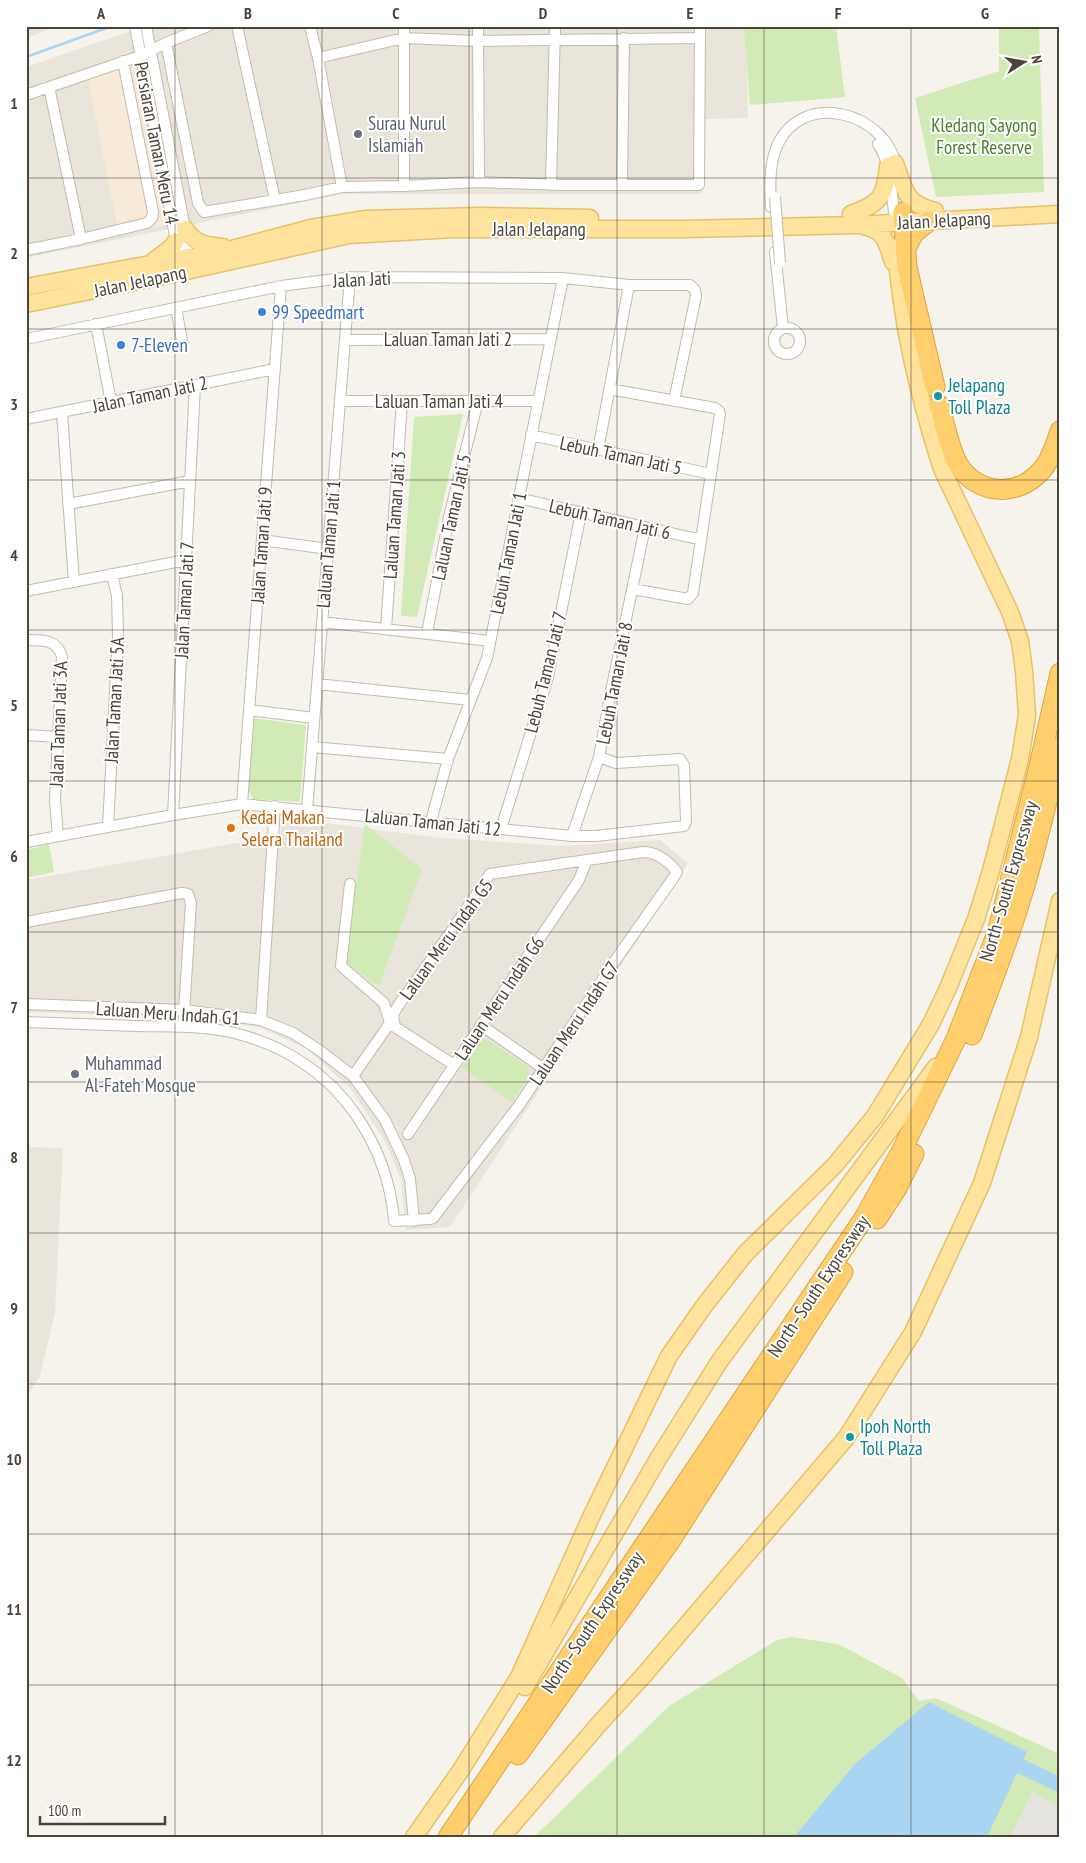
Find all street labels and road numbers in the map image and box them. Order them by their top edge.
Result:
street label: Persiaran Taman Meru 14 [129,60,185,227]
street label: Jalan Jelapang [896,206,991,234]
street label: Jalan Jelapang [491,217,586,241]
street label: Jalan Jelapang [91,260,188,303]
street label: Jalan Jati [331,265,392,293]
street label: Laluan Taman Jati 2 [384,327,512,351]
street label: Jalan Taman Jati 2 [89,370,210,418]
street label: Laluan Taman Jati 4 [375,389,504,413]
street label: Lebuh Taman Jati 5 [558,430,684,480]
street label: Laluan Taman Jati 3 [378,450,410,580]
street label: Laluan Taman Jati 5 [426,452,476,582]
street label: Laluan Taman Jati 1 [310,479,346,609]
street label: Jalan Taman Jati 9 [245,486,277,605]
street label: Lebuh Taman Jati 1 [484,490,532,616]
street label: Lebuh Taman Jati 6 [547,493,673,545]
street label: Jalan Taman Jati 7 [169,541,199,660]
street label: Lebuh Taman Jati 7 [518,609,572,735]
street label: Lebuh Taman Jati 8 [590,620,638,746]
street label: Jalan Taman Jati 5A [99,636,129,765]
street label: Jalan Taman Jati 3A [44,661,72,788]
street label: North–South Expressway [974,797,1043,964]
street label: Laluan Taman Jati 12 [364,803,502,841]
street label: Laluan Meru Indah G5 [394,874,498,1004]
street label: Laluan Meru Indah G6 [449,932,549,1064]
street label: Laluan Meru Indah G7 [524,957,624,1089]
street label: Laluan Meru Indah G1 [95,996,241,1030]
street label: North–South Expressway [762,1210,875,1362]
street label: North–South Expressway [536,1546,649,1698]

